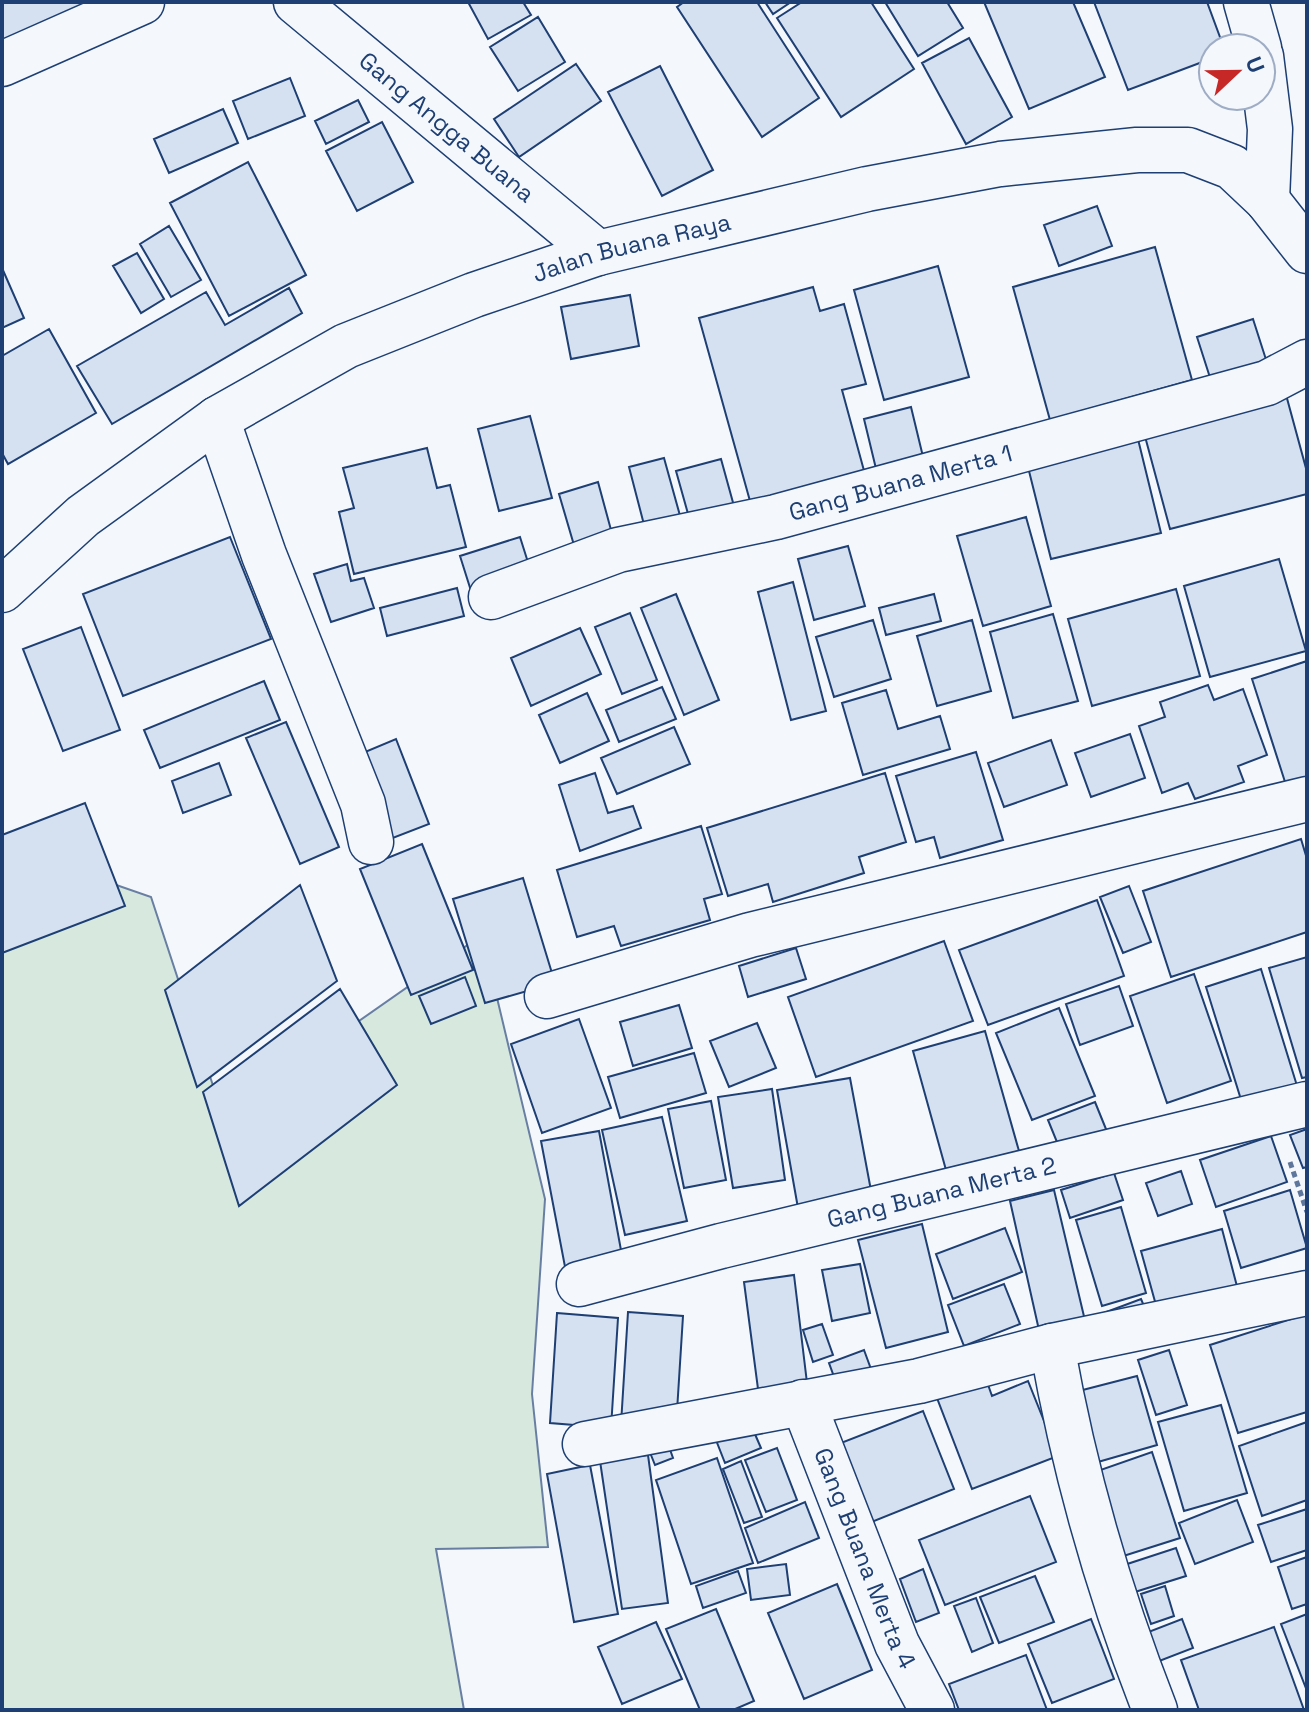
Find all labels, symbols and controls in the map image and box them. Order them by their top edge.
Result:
north arrow [1197,32,1277,112]
street label: Gang Angga Buana [353,45,541,209]
text: U [1240,52,1271,77]
street label: Jalan Buana Raya [528,206,734,289]
street label: Gang Buana Merta 1 [785,437,1016,528]
street label: Gang Buana Merta 2 [824,1149,1059,1235]
street label: Gang Buana Merta 4 [807,1443,923,1674]

